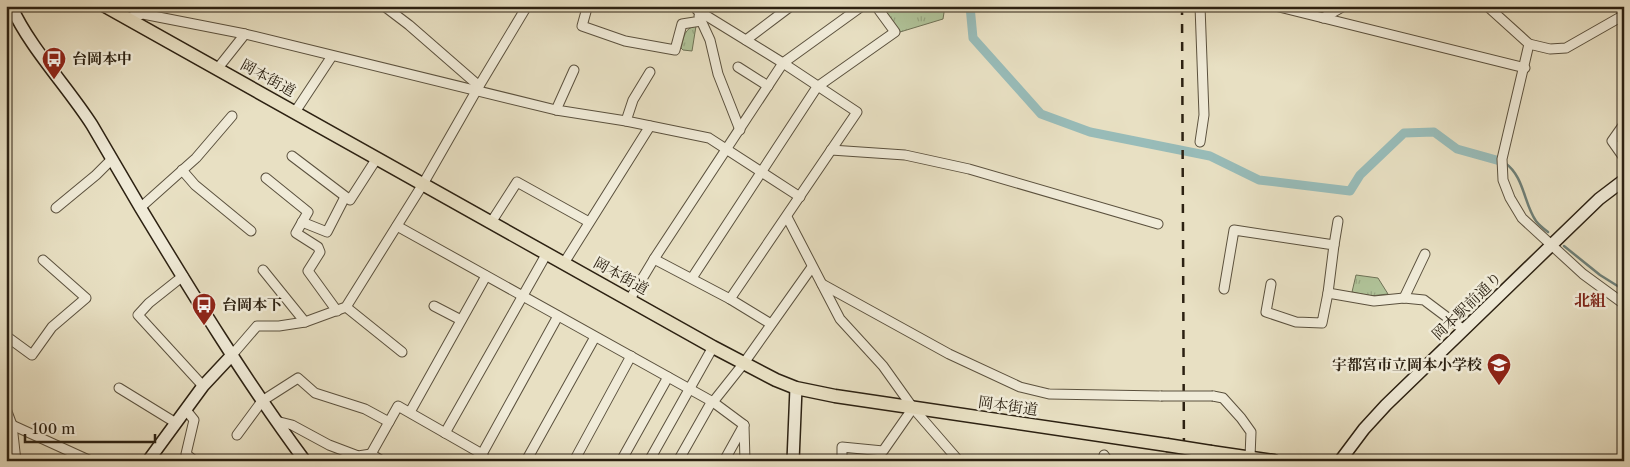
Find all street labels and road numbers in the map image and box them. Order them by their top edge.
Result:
street label: 岡本街道 [237,55,299,100]
street label: 岡本街道 [590,253,652,298]
street label: 岡本駅前通り [1428,268,1506,344]
street label: 岡本街道 [977,392,1039,419]

